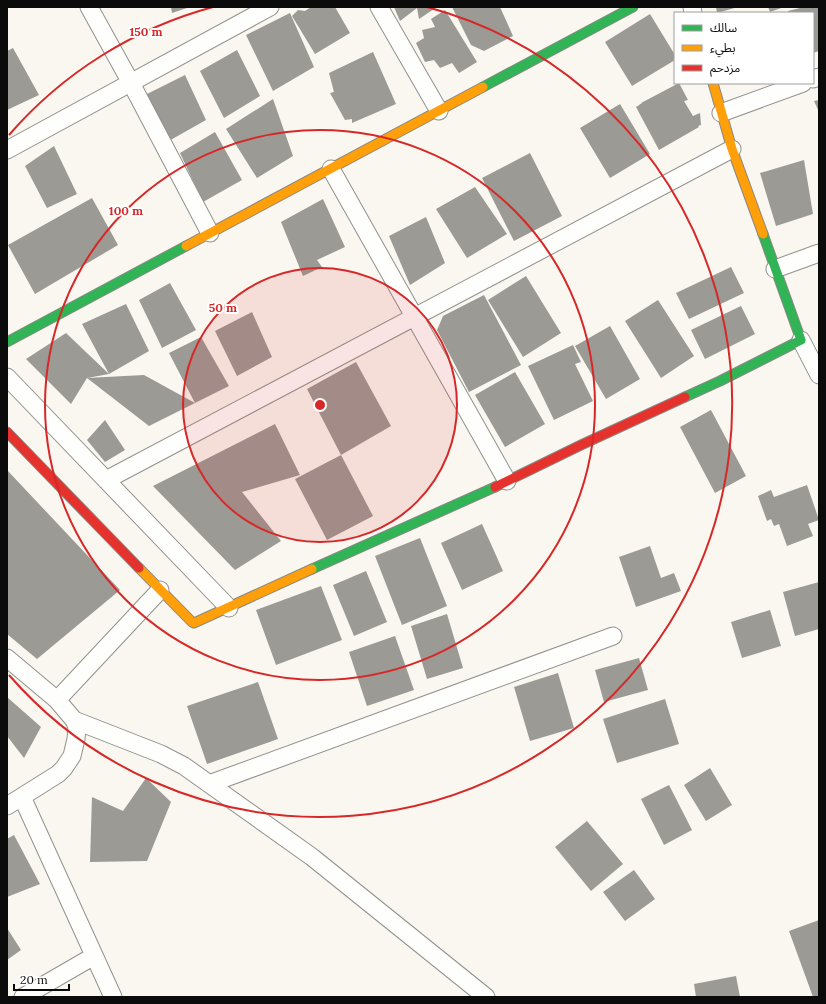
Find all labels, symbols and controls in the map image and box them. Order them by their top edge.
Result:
legend [674,12,814,84]
text: سالك [710,20,737,35]
text: 150 m [129,24,163,39]
text: بطيء [710,40,736,58]
text: مزدحم [710,60,740,77]
text: 100 m [109,203,143,218]
text: 50 m [209,300,237,315]
centre of rings [313,398,327,412]
scale bar [14,966,69,992]
text: 20 m [20,972,48,987]

